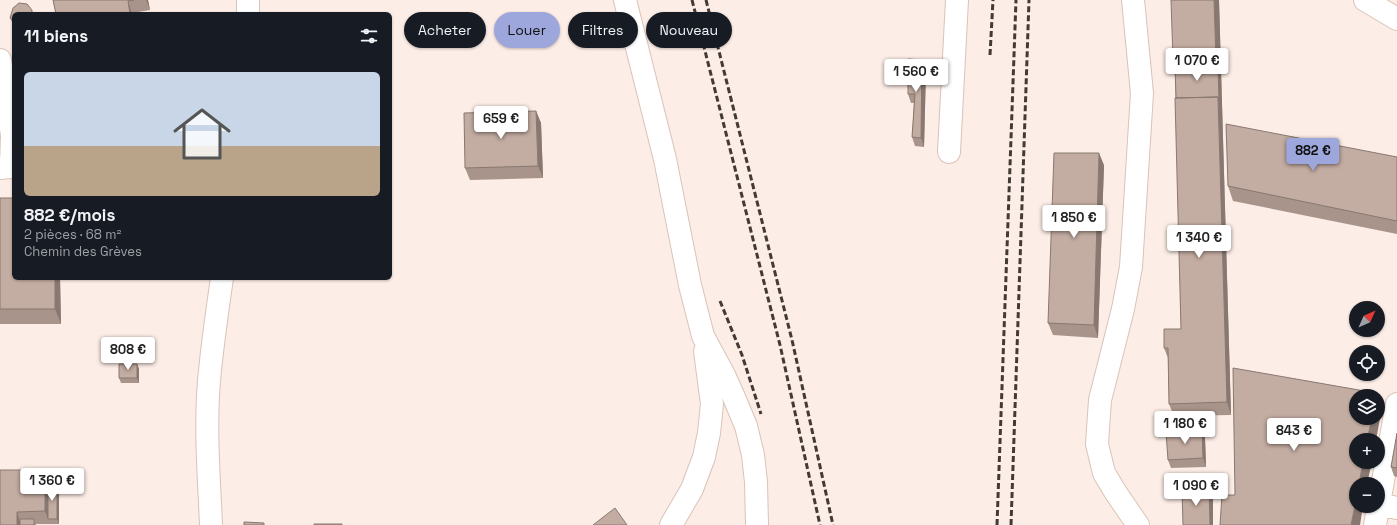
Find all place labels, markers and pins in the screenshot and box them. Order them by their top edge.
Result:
pin: 1 070 € [1160,48,1234,82]
pin: 1 560 € [879,59,953,93]
pin: 659 € [473,106,529,140]
pin: 882 € [1285,138,1341,172]
pin: 1 850 € [1037,205,1111,239]
pin: 1 340 € [1162,225,1236,259]
pin: 808 € [100,337,156,371]
pin: 1 180 € [1148,411,1222,445]
pin: 843 € [1266,418,1322,452]
pin: 1 360 € [15,468,89,502]
pin: 1 090 € [1159,473,1233,507]

